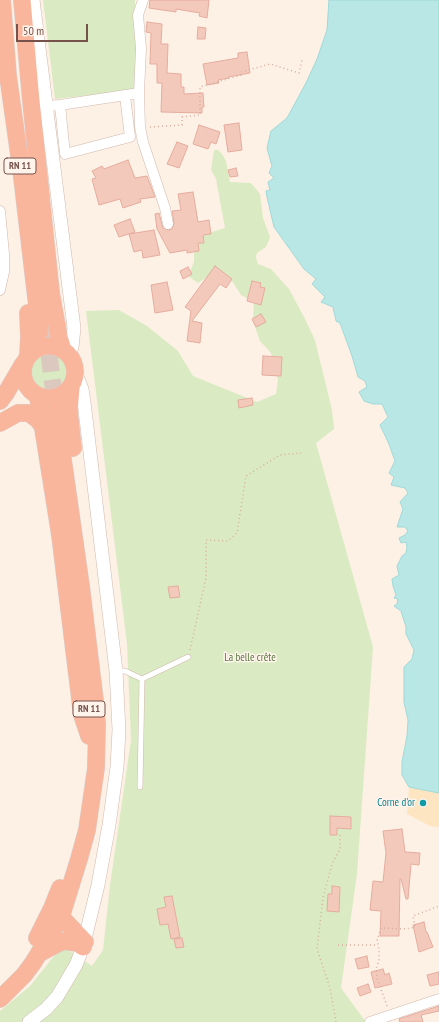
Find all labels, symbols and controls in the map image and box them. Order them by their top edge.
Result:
scale bar [18,16,90,42]
text: 50 m [23,23,44,38]
road number: RN 11 [4,158,36,174]
park label: La belle crête [224,651,276,665]
road number: RN 11 [73,701,105,717]
place label: Corne d'or [377,796,415,810]
marker: Corne d'or [418,798,428,808]

